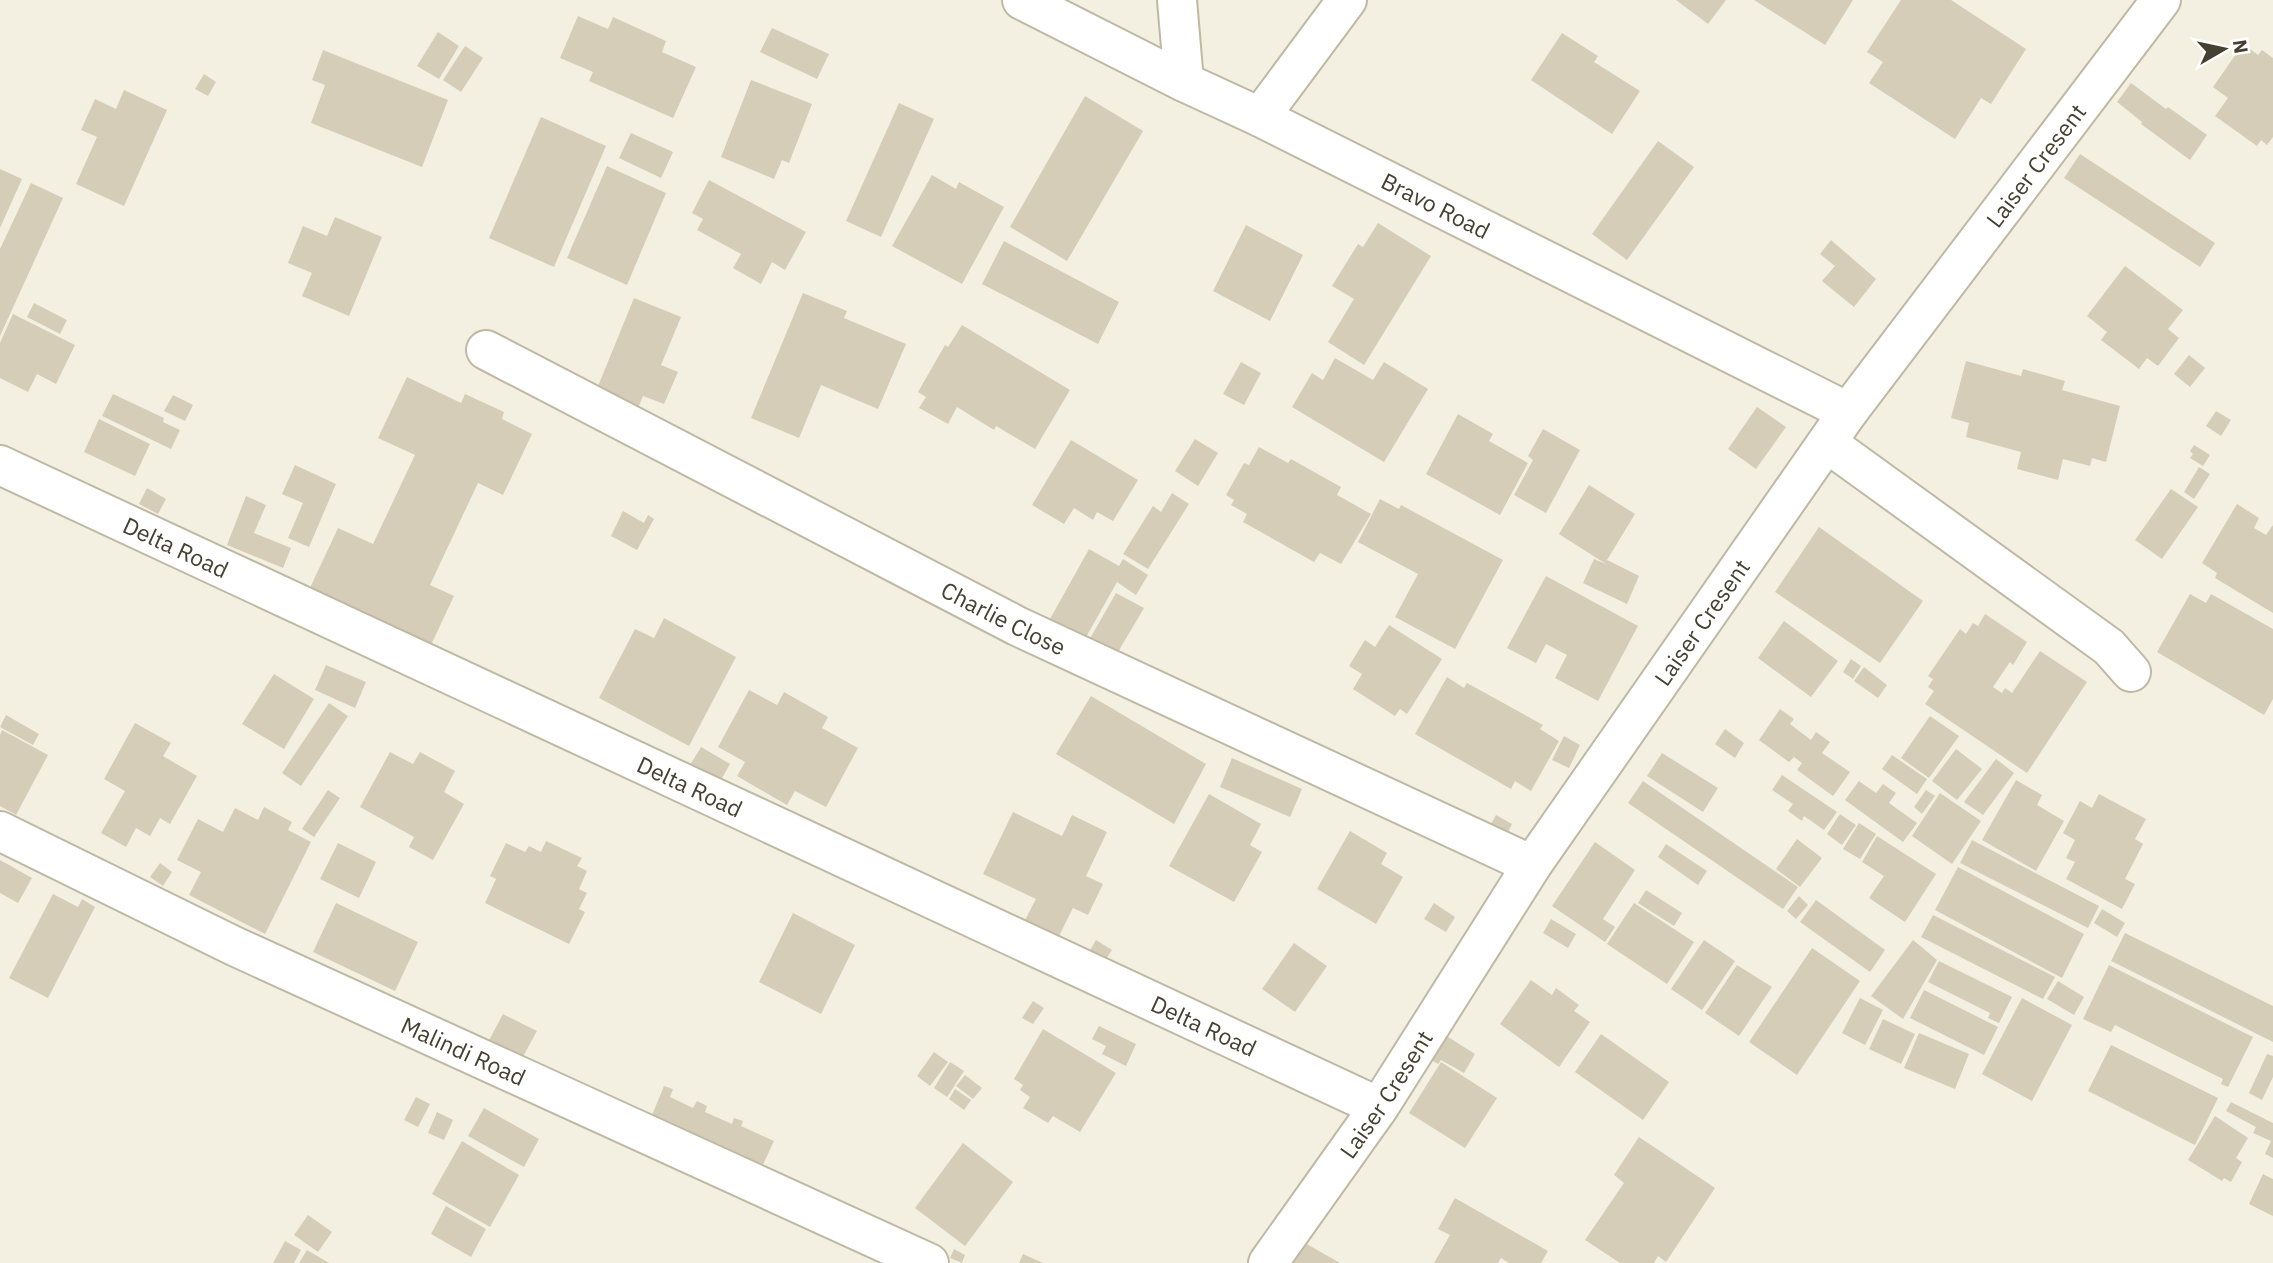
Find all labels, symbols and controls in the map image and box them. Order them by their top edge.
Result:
north arrow [2189,14,2259,84]
text: N [2228,38,2254,55]
street label: Laiser Cresent [1979,97,2092,233]
street label: Bravo Road [1376,165,1495,245]
street label: Delta Road [118,509,233,584]
street label: Laiser Cresent [1647,553,1756,691]
street label: Charlie Close [936,574,1071,662]
street label: Delta Road [632,749,747,824]
street label: Delta Road [1146,988,1261,1063]
street label: Malindi Road [397,1009,530,1092]
street label: Laiser Cresent [1332,1024,1439,1164]

